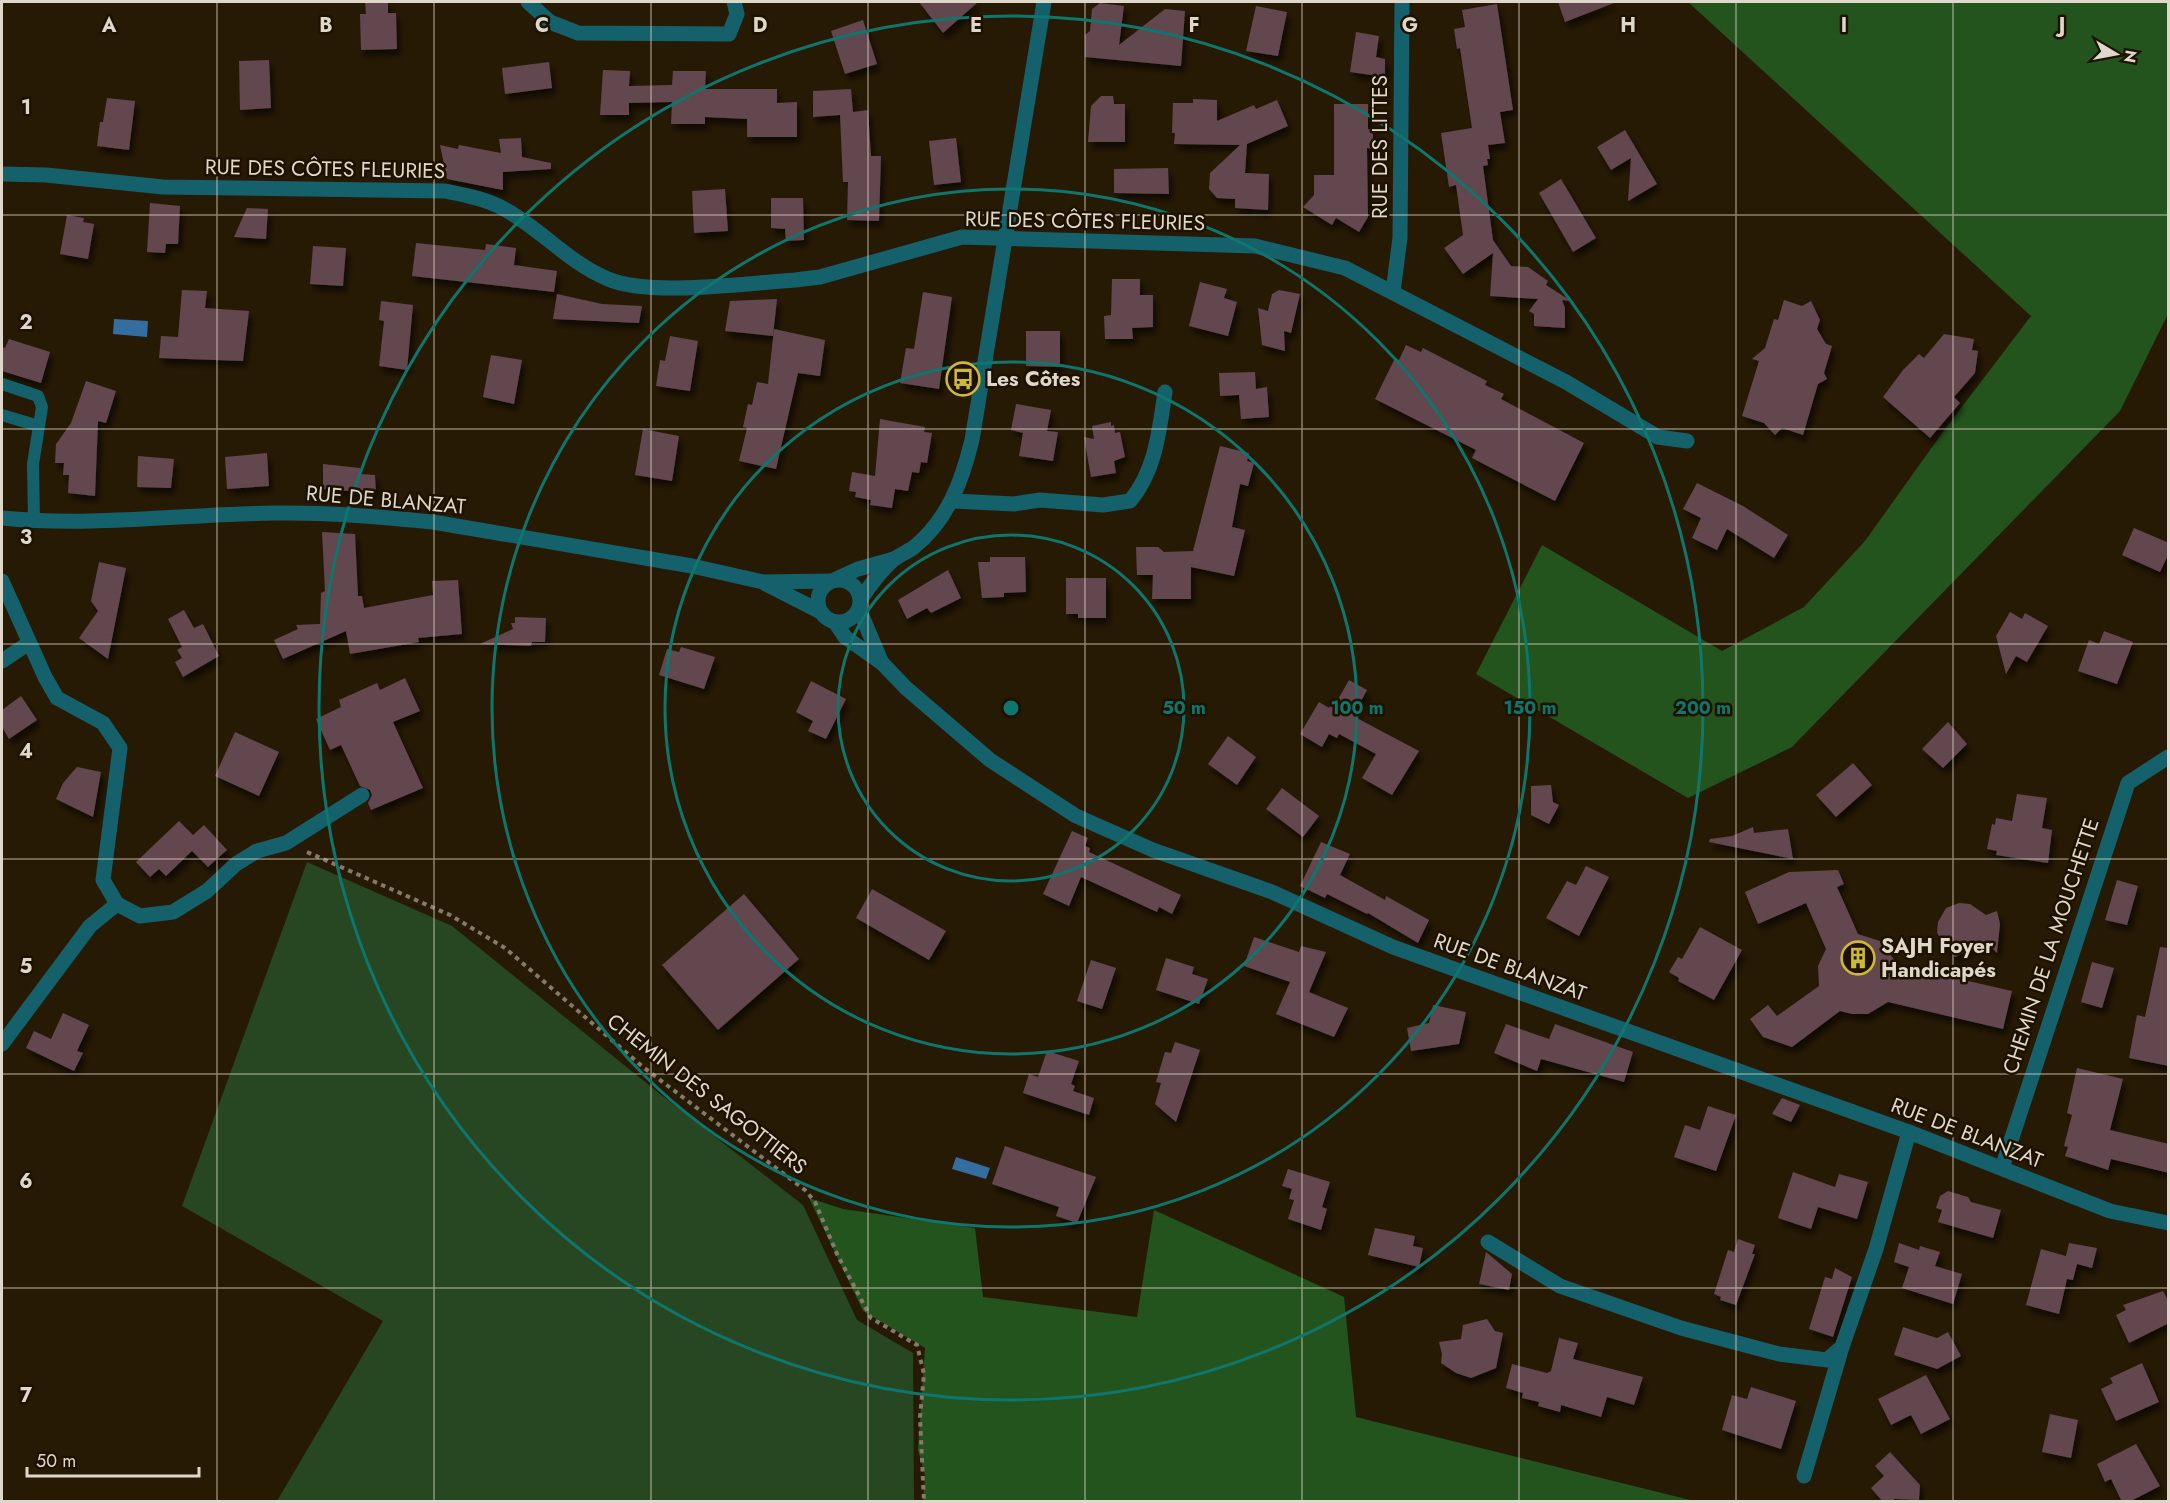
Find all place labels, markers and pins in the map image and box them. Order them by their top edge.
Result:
bus stop icon: Les Côtes [945,361,981,397]
place label: Les Côtes [986,364,1081,394]
centre of rings [1001,698,1021,718]
place label: SAJH Foyer Handicapés [1881,931,1996,985]
building icon: SAJH Foyer Handicapés [1840,940,1876,976]

